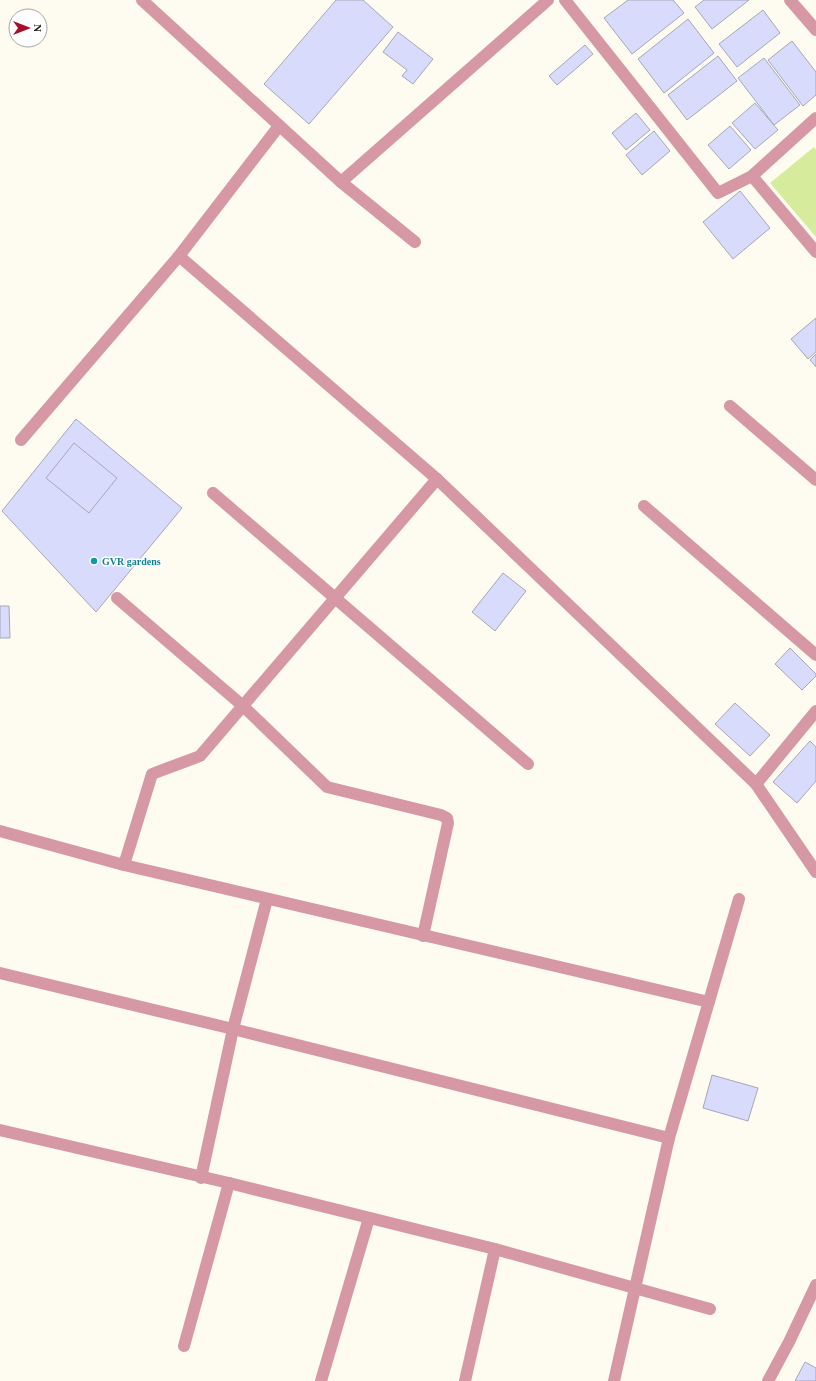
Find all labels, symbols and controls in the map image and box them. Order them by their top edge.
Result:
north arrow [8,8,48,48]
text: N [32,24,44,32]
marker: GVR gardens [89,556,99,566]
place label: GVR gardens [102,556,161,567]

